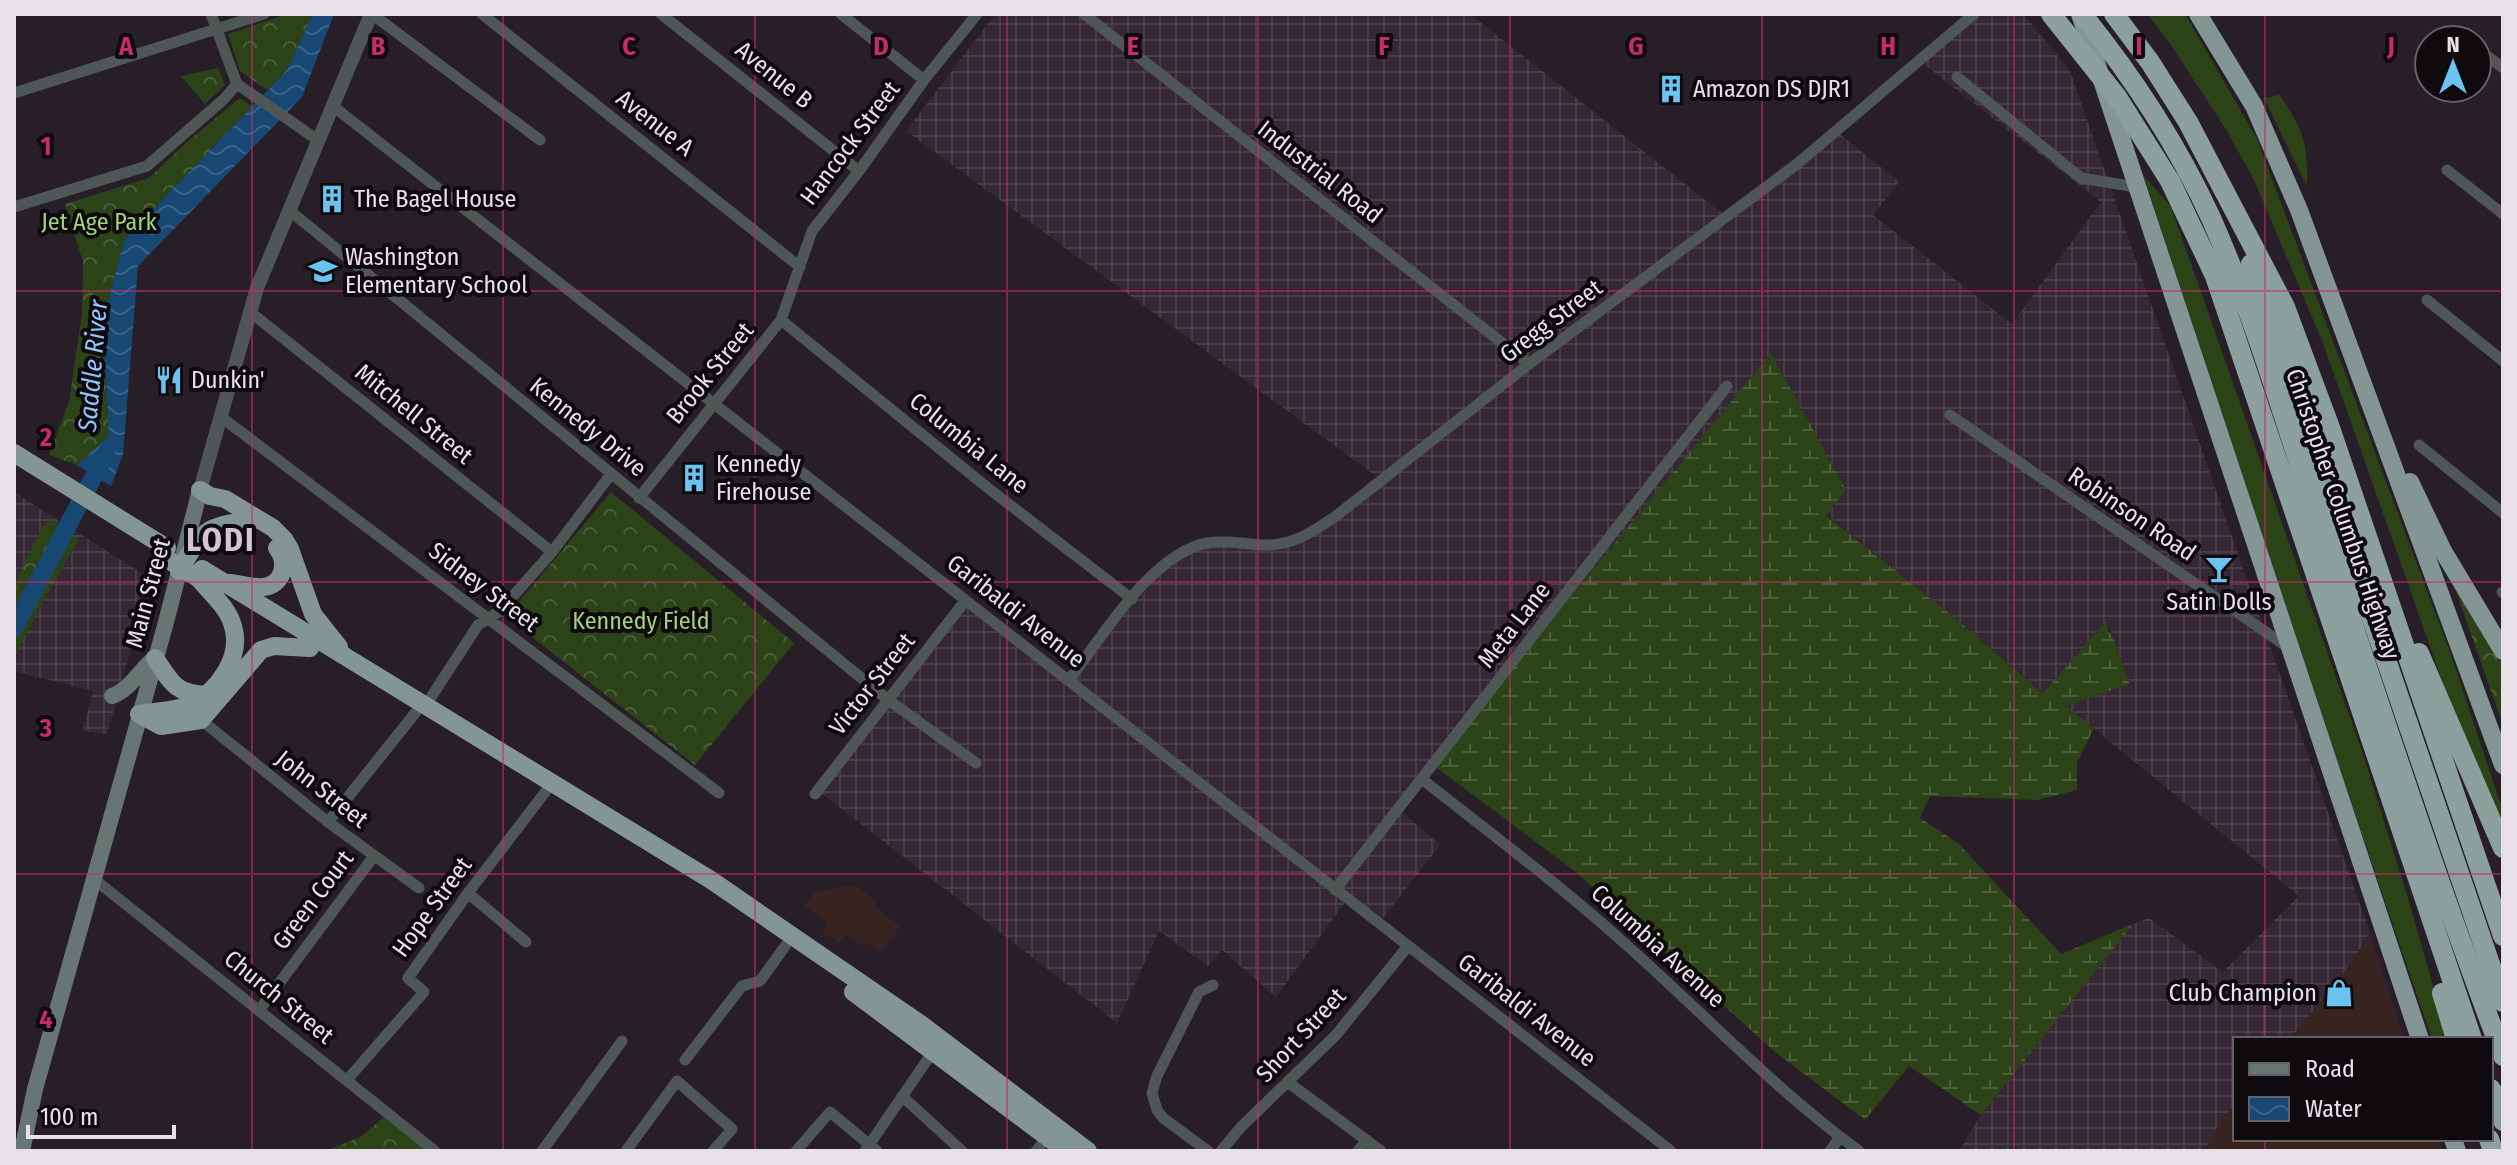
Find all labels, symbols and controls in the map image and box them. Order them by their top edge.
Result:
north arrow [2413,24,2493,104]
text: A [118,31,134,62]
text: B [371,31,386,62]
text: C [622,31,636,62]
text: D [873,31,889,62]
text: E [1127,31,1139,62]
text: F [1378,31,1390,62]
text: G [1628,31,1644,62]
text: H [1880,31,1896,62]
text: I [2136,31,2143,62]
text: J [2386,31,2395,62]
text: N [2446,31,2460,58]
street label: Avenue B [730,36,818,114]
building icon: Amazon DS DJR1 [1656,74,1686,104]
place label: Amazon DS DJR1 [1693,75,1850,103]
street label: Hancock Street [794,76,906,210]
street label: Avenue A [611,84,700,162]
street label: Industrial Road [1252,115,1388,229]
text: 1 [41,131,52,162]
building icon: The Bagel House [317,184,347,214]
place label: The Bagel House [354,185,516,213]
park label: Jet Age Park [41,208,158,236]
place label: Washington Elementary School [345,243,528,299]
school or university icon: Washington Elementary School [308,256,338,286]
street label: Gregg Street [1494,273,1608,368]
water label: Saddle River [72,298,114,434]
street label: Brook Street [661,317,759,429]
street label: Mitchell Street [350,358,478,470]
restaurant icon: Dunkin' [154,365,184,395]
street label: Christopher Columbus Highway [2280,365,2406,663]
place label: Dunkin' [191,366,265,394]
street label: Kennedy Drive [524,372,652,482]
street label: Columbia Lane [904,387,1034,499]
text: 2 [39,422,52,453]
place label: Kennedy Firehouse [716,450,811,506]
street label: Robinson Road [2063,461,2201,567]
building icon: Kennedy Firehouse [679,463,709,493]
district label: LODI [186,521,256,559]
street label: Main Street [120,535,176,651]
street label: Sidney Street [423,537,545,638]
street label: Garibaldi Avenue [942,549,1090,673]
bar icon: Satin Dolls [2204,554,2234,584]
street label: Meta Lane [1472,577,1556,673]
place label: Satin Dolls [2166,588,2272,616]
park label: Kennedy Field [572,607,710,635]
street label: Victor Street [824,627,921,741]
text: 3 [39,713,52,744]
street label: John Street [270,744,374,834]
street label: Green Court [267,845,359,955]
street label: Hope Street [386,852,478,962]
street label: Columbia Avenue [1585,879,1731,1013]
street label: Church Street [219,944,339,1050]
street label: Garibaldi Avenue [1453,948,1601,1072]
shop icon: Club Champion [2324,978,2354,1008]
place label: Club Champion [2169,979,2317,1007]
street label: Short Street [1251,982,1352,1088]
text: 4 [39,1004,53,1035]
legend [2233,1037,2493,1141]
text: Road [2305,1055,2355,1083]
scale bar [28,1089,174,1139]
text: Water [2305,1095,2362,1123]
text: 100 m [40,1103,98,1131]

